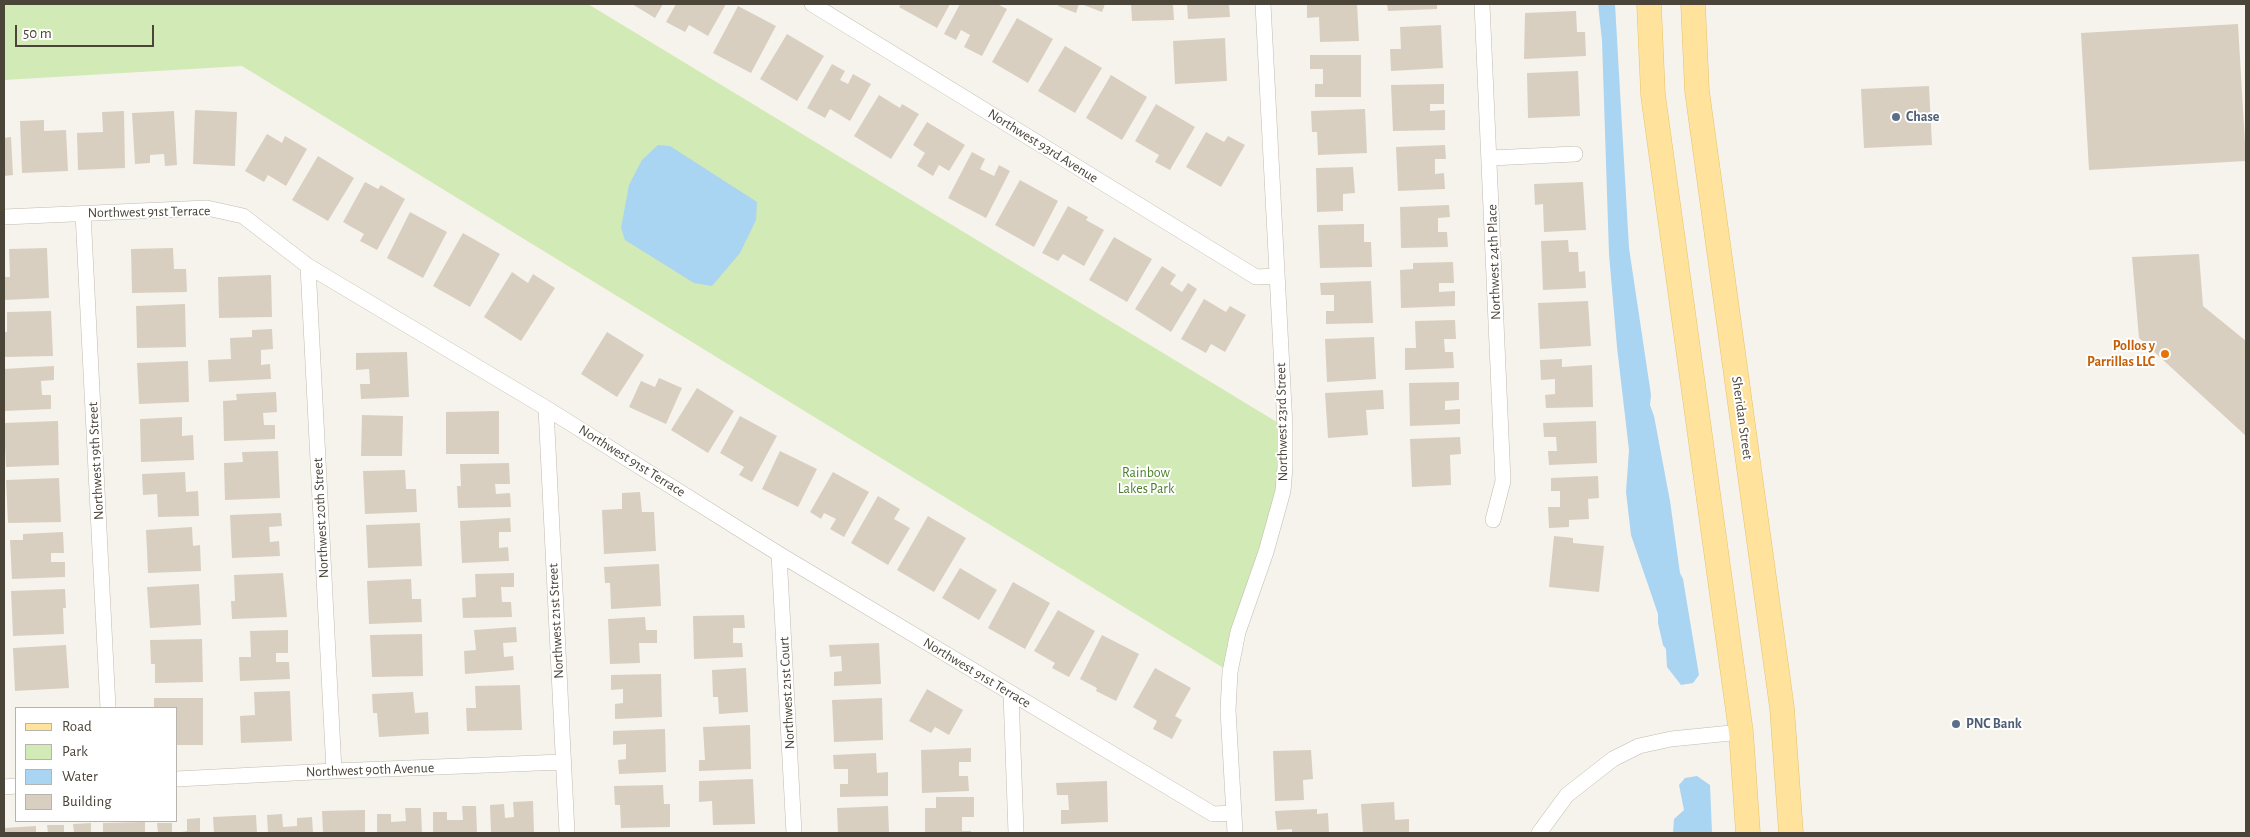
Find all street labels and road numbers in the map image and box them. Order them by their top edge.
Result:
street label: Northwest 93rd Avenue [985,105,1101,187]
street label: Northwest 91st Terrace [88,203,210,221]
street label: Northwest 24th Place [1484,204,1504,320]
street label: Northwest 23rd Street [1273,362,1291,482]
street label: Sheridan Street [1728,375,1756,461]
street label: Northwest 19th Street [85,402,107,520]
street label: Northwest 91st Terrace [576,421,688,501]
street label: Northwest 20th Street [309,457,333,579]
street label: Northwest 21st Street [545,563,567,679]
street label: Northwest 91st Terrace [920,634,1034,712]
street label: Northwest 21st Court [776,636,798,750]
street label: Northwest 90th Avenue [305,759,435,781]

